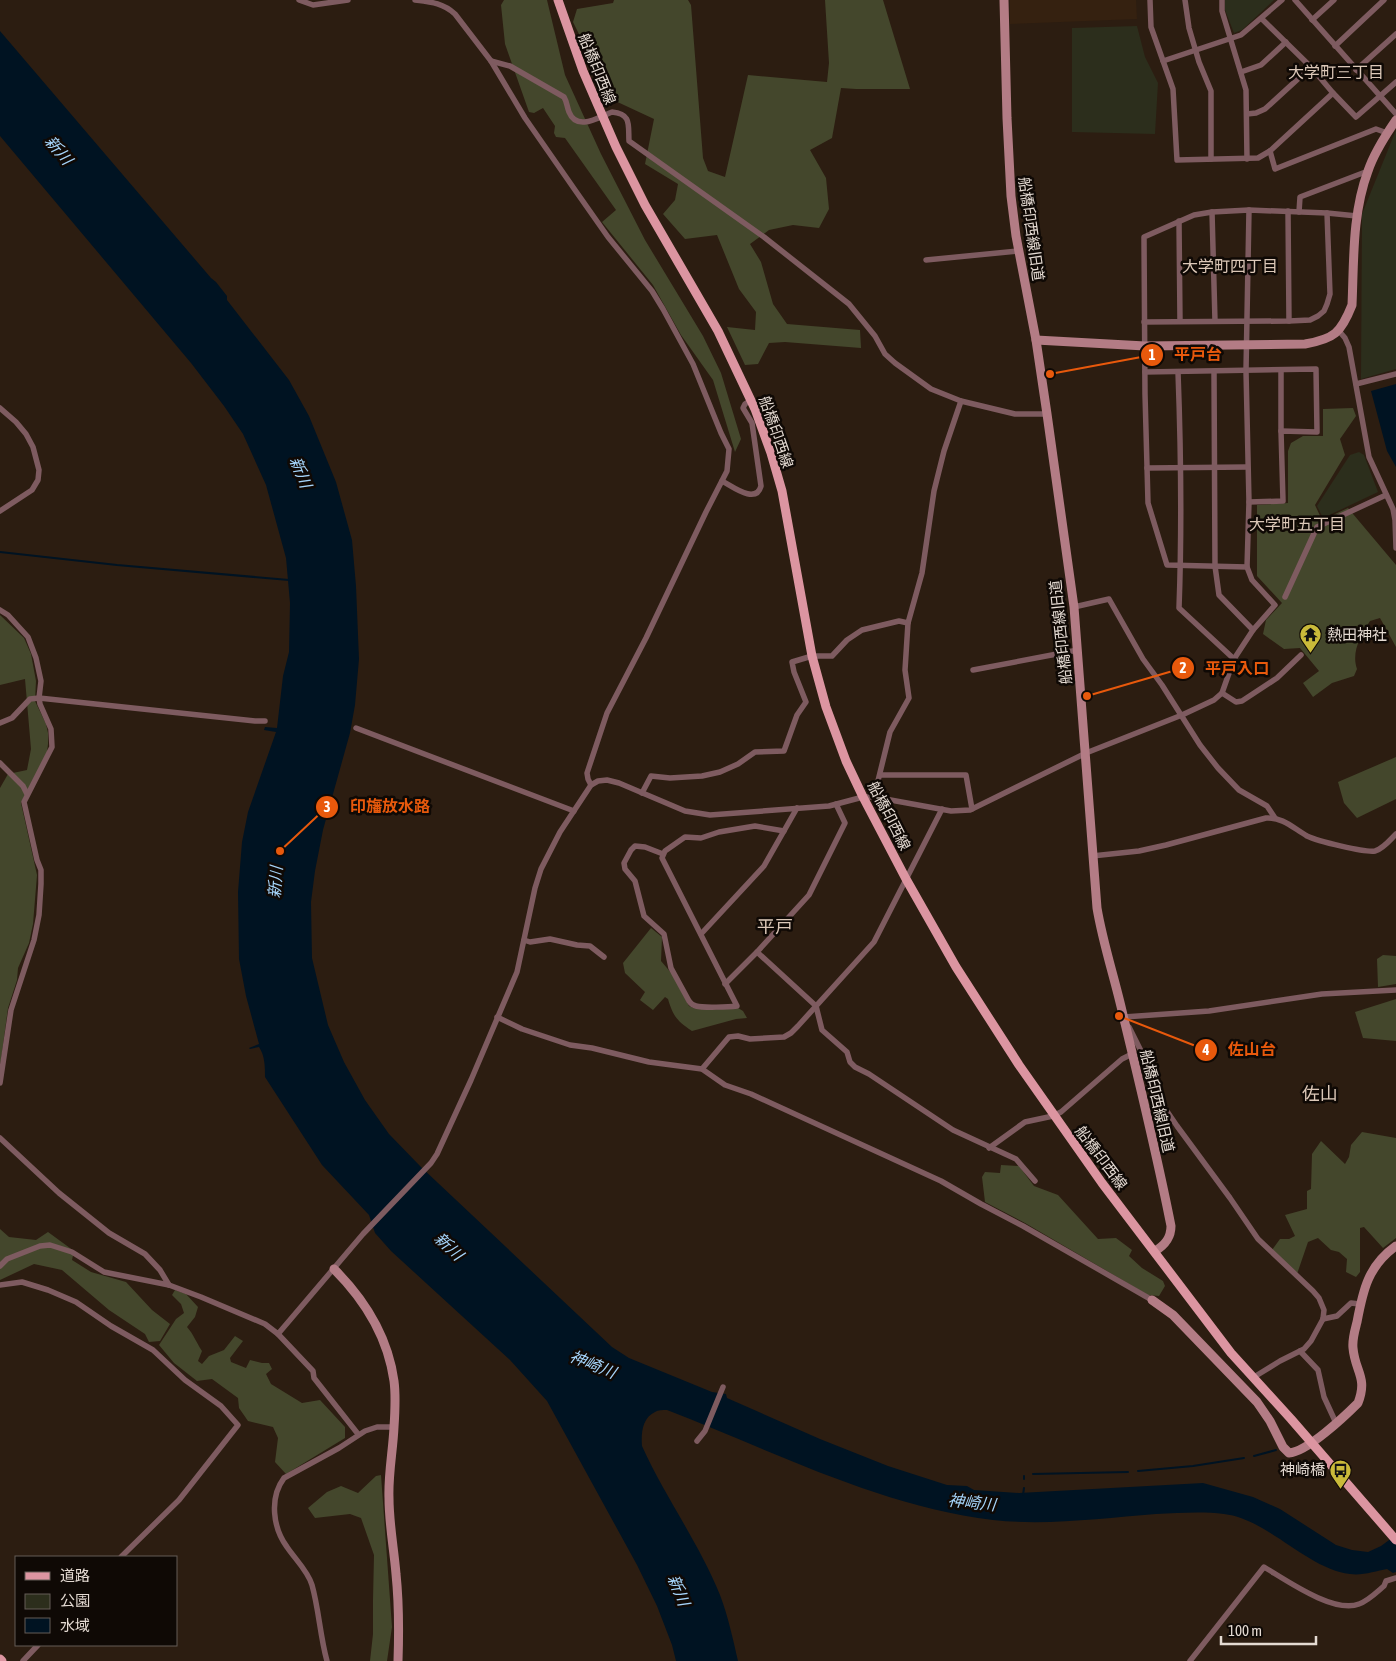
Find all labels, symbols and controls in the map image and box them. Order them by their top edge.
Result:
street label: 船橋印西線 [576,31,619,107]
district label: 大学町三丁目 [1288,63,1384,81]
water label: 新川 [42,132,77,170]
street label: 船橋印西線旧道 [1016,176,1047,282]
district label: 大学町四丁目 [1182,257,1278,275]
callout: 平戸台 [1139,339,1232,370]
text: 平戸台 [1174,345,1222,363]
text: 1 [1148,346,1156,363]
street label: 船橋印西線 [756,394,797,470]
water label: 新川 [287,454,316,492]
district label: 大学町五丁目 [1249,515,1345,533]
street label: 船橋印西線旧道 [1047,579,1074,685]
temple icon: 熱田神社 [1299,623,1323,654]
place label: 熱田神社 [1327,626,1387,643]
callout: 平戸入口 [1170,652,1279,683]
text: 2 [1179,659,1187,676]
text: 平戸入口 [1205,659,1269,677]
street label: 船橋印西線 [865,778,914,853]
callout: 印旛放水路 [315,791,440,822]
text: 印旛放水路 [350,797,430,815]
text: 3 [323,798,331,815]
water label: 新川 [265,863,285,899]
district label: 平戸 [757,916,793,937]
callout: 佐山台 [1193,1034,1286,1065]
text: 佐山台 [1227,1040,1276,1058]
text: 4 [1201,1041,1210,1058]
street label: 船橋印西線旧道 [1137,1048,1178,1154]
district label: 佐山 [1302,1083,1338,1104]
street label: 船橋印西線 [1072,1123,1131,1193]
water label: 新川 [431,1229,468,1265]
water label: 神崎川 [567,1347,620,1382]
bus stop icon: 神崎橋 [1329,1458,1353,1489]
place label: 神崎橋 [1280,1461,1325,1478]
water label: 神崎川 [947,1491,999,1514]
legend [15,1556,178,1646]
text: 道路 [60,1567,90,1584]
water label: 新川 [665,1572,694,1610]
text: 公園 [60,1592,90,1609]
scale bar [1221,1614,1316,1646]
text: 水域 [60,1617,90,1634]
text: 100 m [1228,1622,1262,1639]

